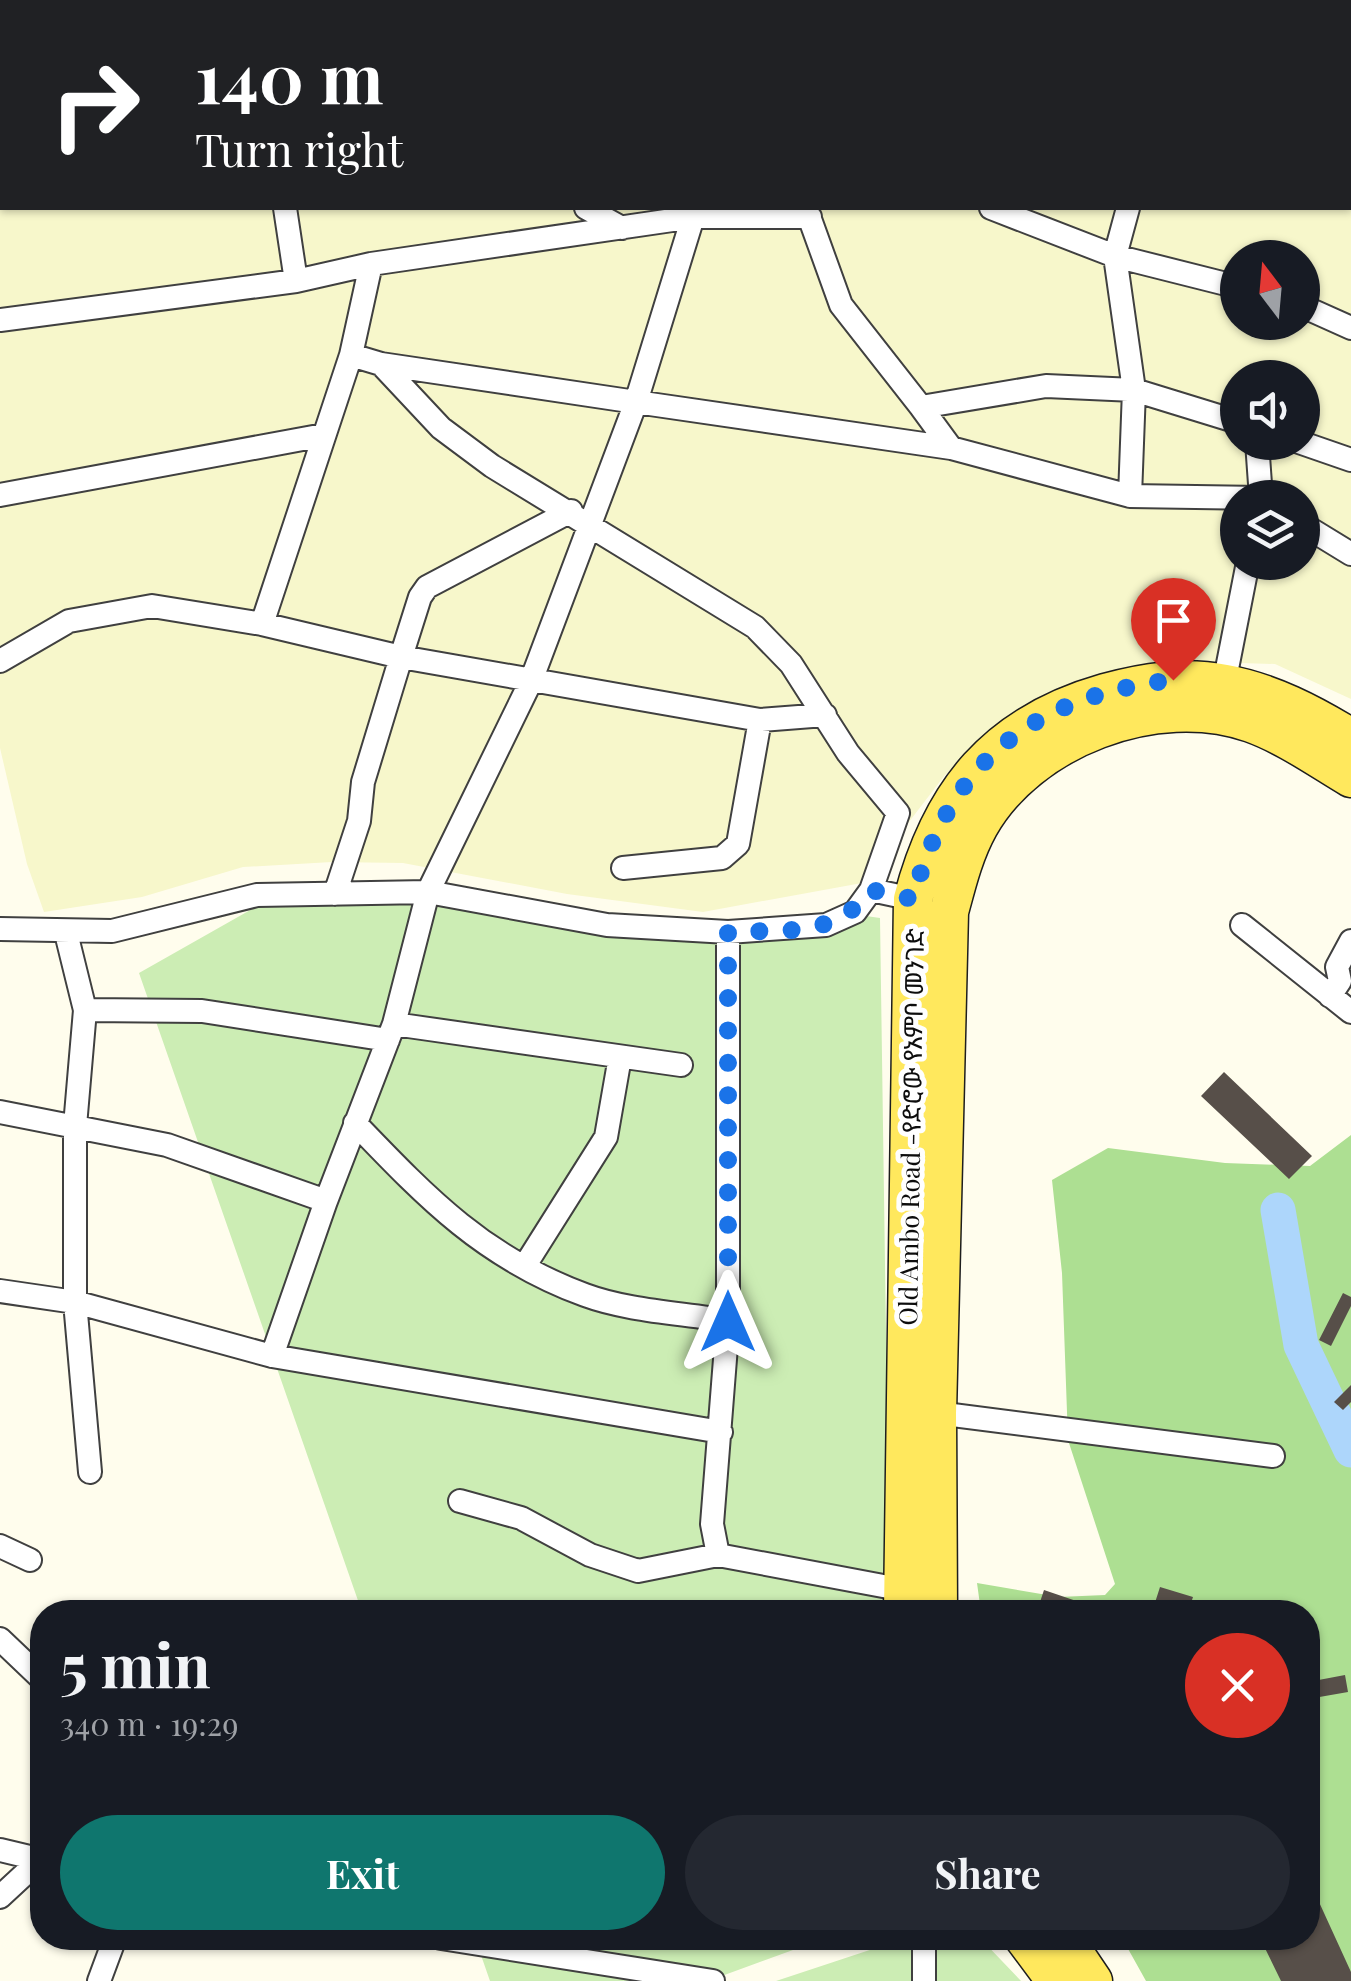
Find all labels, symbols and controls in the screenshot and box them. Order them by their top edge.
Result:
text: 140 m [195,28,384,122]
icon: right [30,40,160,170]
text: Turn right [195,118,403,178]
north arrow [1220,240,1320,340]
map controls [1220,240,1320,580]
button: sound [1220,360,1320,460]
button: layers [1220,480,1320,580]
pin [1131,578,1216,681]
icon: arrive [1146,593,1201,648]
street label: Old Ambo Road -የድሮው የአምቦ መንገድ [890,928,930,1326]
position arrow [676,1270,780,1374]
text: 5 min [60,1623,211,1703]
button: close [1185,1633,1290,1738]
text: 340 m · 19:29 [60,1701,238,1744]
button: Exit [60,1815,665,1930]
button: Share [685,1815,1290,1930]

